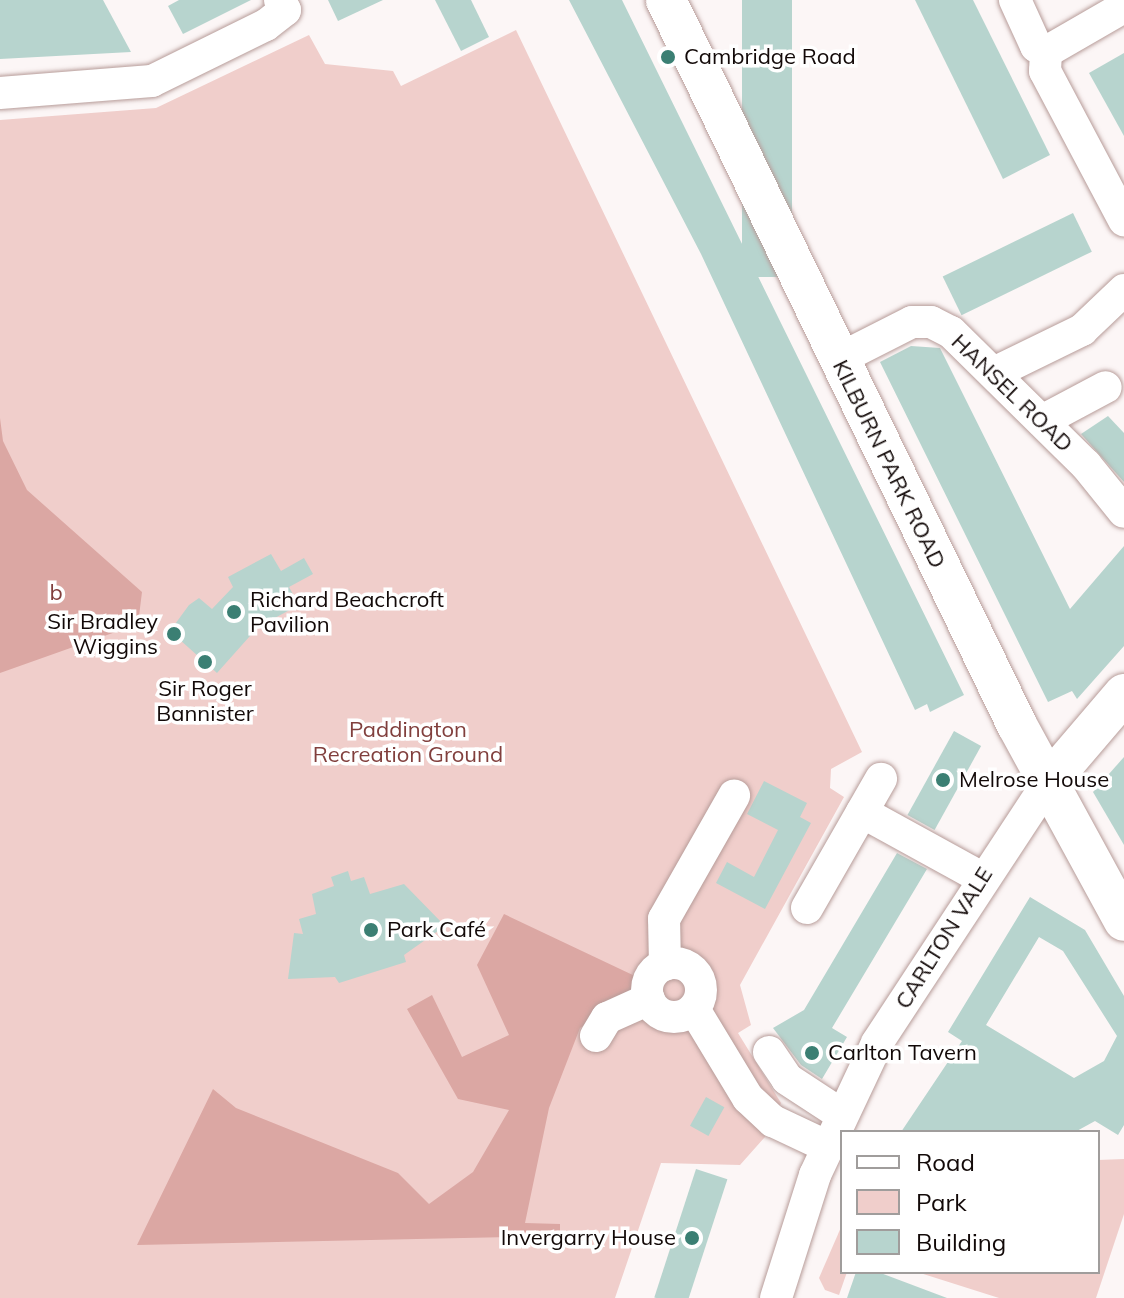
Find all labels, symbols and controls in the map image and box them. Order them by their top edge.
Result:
place label: Cambridge Road [684,44,856,70]
marker: Cambridge Road [659,48,677,66]
street label: HANSEL ROAD [946,329,1078,457]
street label: KILBURN PARK ROAD [827,356,951,572]
park label: b [49,580,63,606]
place label: Richard Beachcroft Pavilion [250,586,444,638]
marker: Richard Beachcroft Pavilion [225,603,243,621]
place label: Sir Bradley Wiggins [47,608,158,660]
marker: Sir Bradley Wiggins [165,625,183,643]
marker: Sir Roger Bannister [196,653,214,671]
place label: Sir Roger Bannister [156,675,254,726]
park label: Paddington Recreation Ground [313,716,503,768]
place label: Melrose House [959,767,1109,793]
marker: Melrose House [934,771,952,789]
street label: CARLTON VALE [890,862,998,1014]
place label: Park Café [387,917,486,943]
marker: Park Café [362,921,380,939]
place label: Carlton Tavern [828,1040,977,1066]
marker: Carlton Tavern [803,1044,821,1062]
legend [840,1130,1100,1274]
text: Road [916,1147,975,1177]
text: Park [916,1187,967,1217]
place label: Invergarry House [501,1225,676,1251]
text: Building [916,1227,1006,1257]
marker: Invergarry House [683,1229,701,1247]

